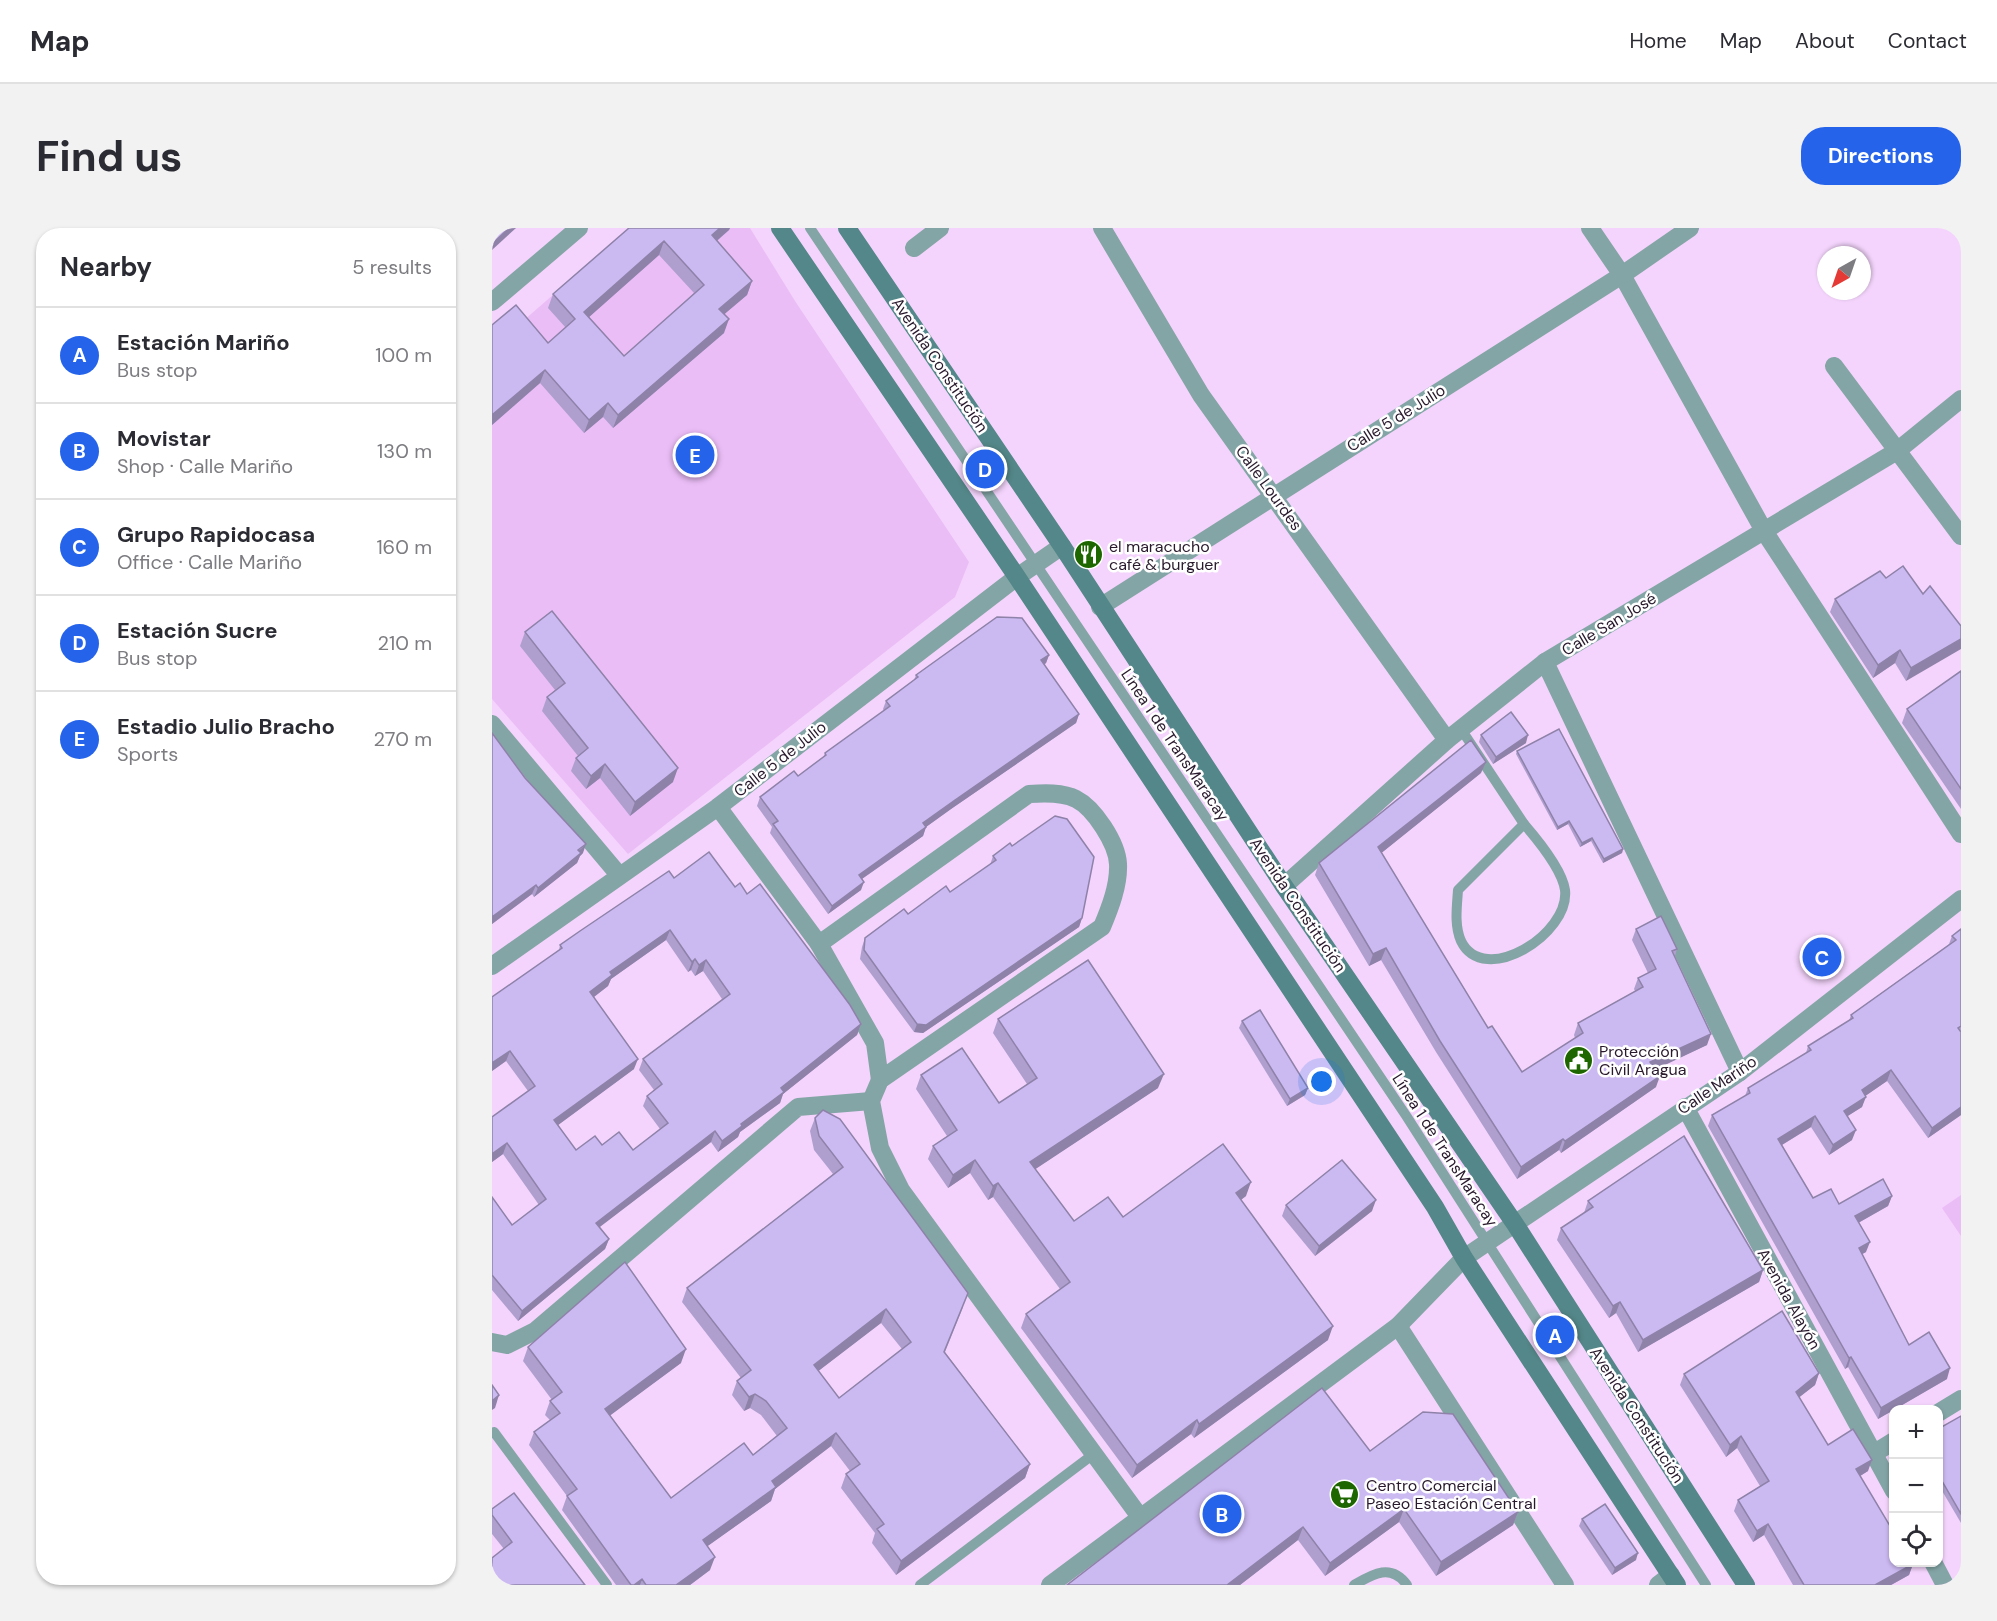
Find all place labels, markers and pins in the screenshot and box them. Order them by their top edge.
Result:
pin: E [676,432,714,478]
pin: D [966,446,1004,492]
place label: el maracucho café & burguer [1109,536,1219,575]
restaurant icon: el maracucho café & burguer [1072,539,1104,571]
pin: C [1802,934,1842,980]
place label: Protección Civil Aragua [1599,1041,1686,1080]
public building icon: Protección Civil Aragua [1562,1044,1594,1076]
pin: A [1536,1312,1574,1358]
place label: Centro Comercial Paseo Estación Central [1366,1475,1536,1514]
supermarket icon: Centro Comercial Paseo Estación Central [1329,1478,1361,1510]
pin: B [1202,1492,1242,1536]

